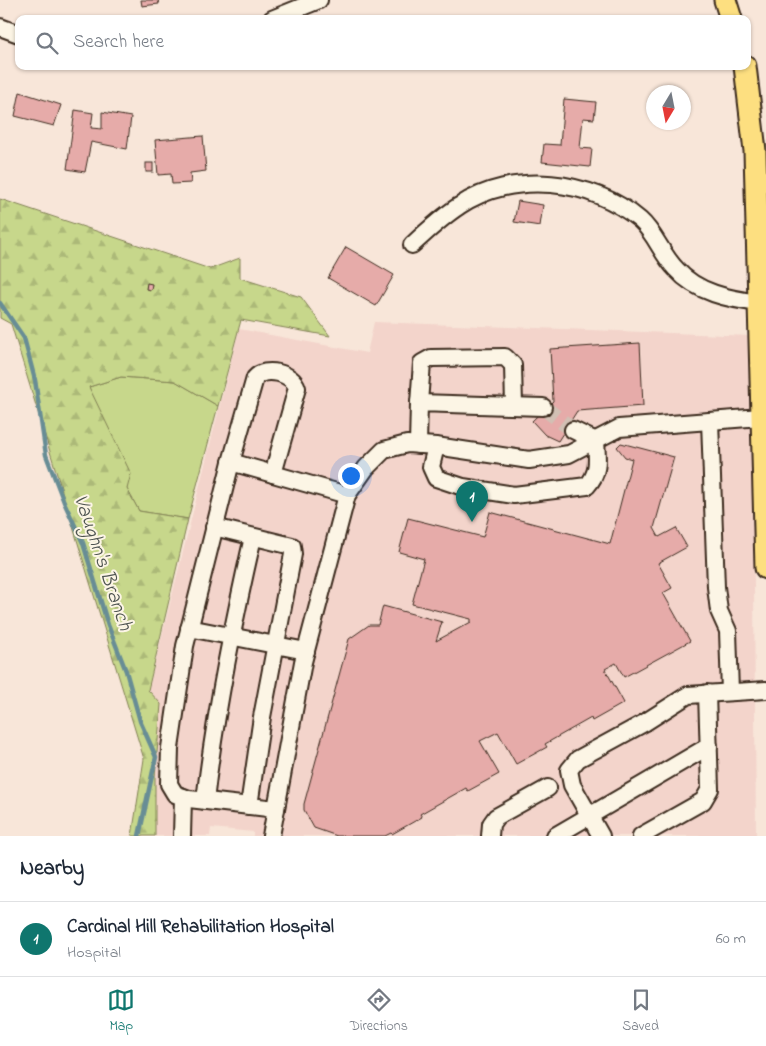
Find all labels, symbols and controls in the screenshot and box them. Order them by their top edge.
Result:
search box [15,15,751,70]
icon: search [33,29,61,57]
text: Search here [73,29,164,56]
north arrow [646,85,691,130]
your location [338,463,364,489]
pin: 1 [456,481,488,522]
water label: Vaughn's Branch [64,491,140,636]
text: Nearby [20,854,84,884]
text: Cardinal Hill Rehabilitation Hospital [67,914,334,941]
text: 1 [33,927,39,951]
text: 60 m [716,927,746,951]
text: Hospital [67,941,121,965]
tab: Map [107,986,135,1037]
tab: Directions [350,986,408,1037]
tab: Saved [622,986,659,1037]

